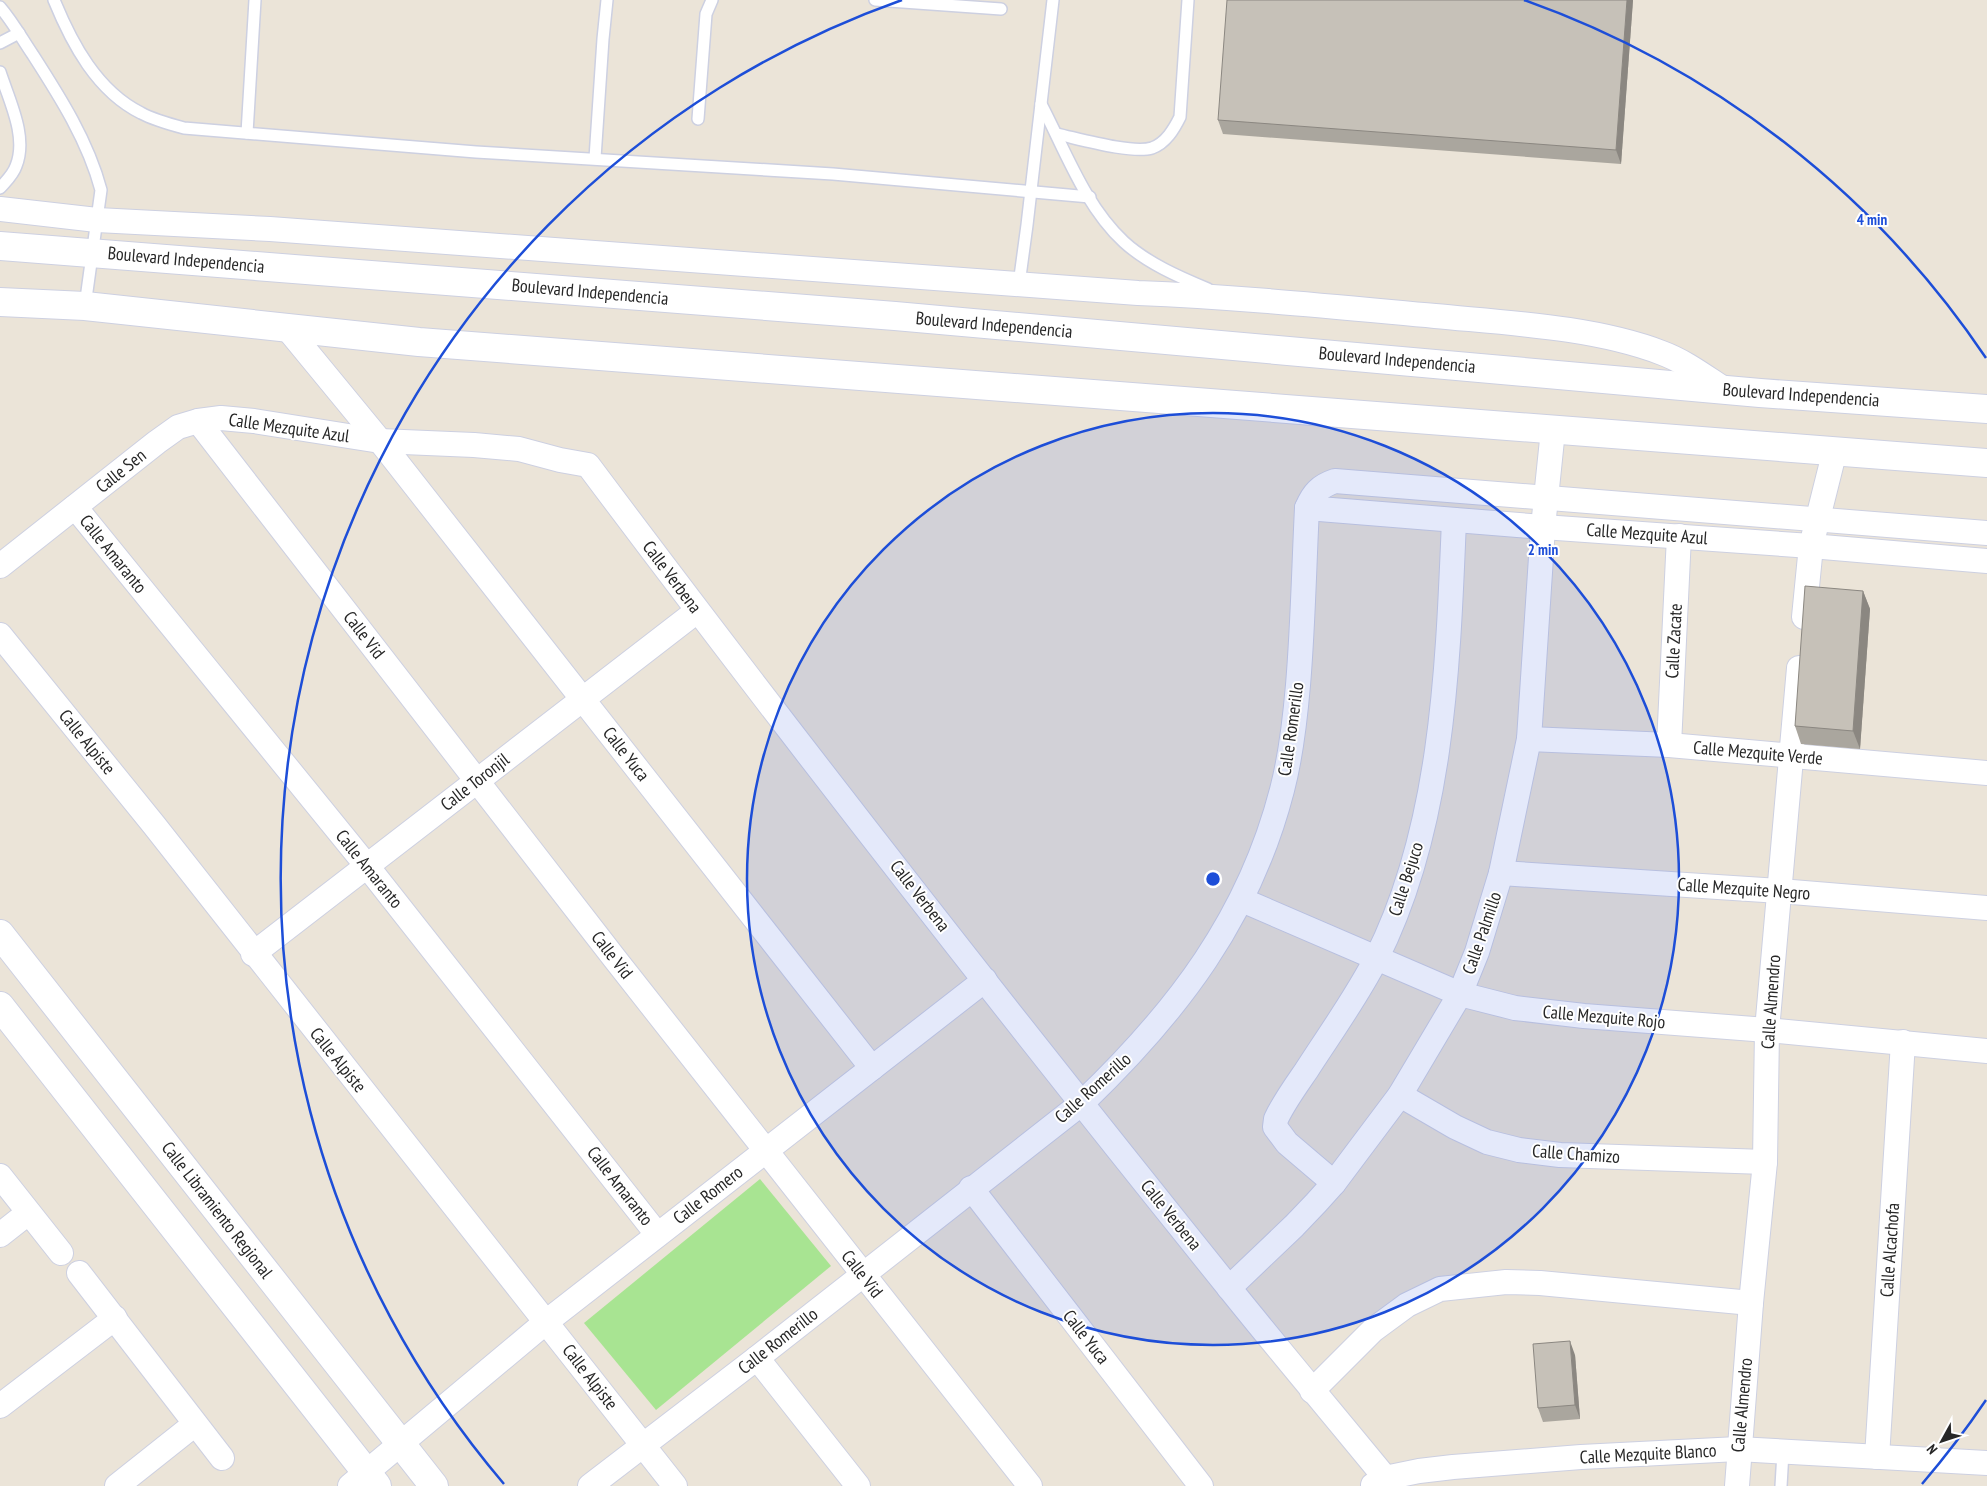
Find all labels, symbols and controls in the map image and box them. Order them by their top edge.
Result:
text: 4 min [1857,210,1887,229]
street label: Boulevard Independencia [107,241,265,278]
street label: Boulevard Independencia [511,273,669,310]
street label: Boulevard Independencia [915,306,1073,343]
street label: Boulevard Independencia [1318,341,1476,378]
street label: Boulevard Independencia [1722,378,1880,411]
street label: Calle Mezquite Azul [227,408,352,447]
street label: Calle Sen [91,443,150,498]
street label: Calle Amaranto [75,510,152,598]
street label: Calle Mezquite Azul [1586,518,1709,549]
street label: Calle Verbena [638,536,707,617]
text: 2 min [1528,540,1558,559]
street label: Calle Zacate [1660,603,1687,679]
street label: Calle Vid [339,606,390,663]
street label: Calle Romerillo [1273,680,1309,777]
street label: Calle Alpiste [54,704,121,779]
street label: Calle Yuca [598,722,655,786]
street label: Calle Mezquite Verde [1692,735,1824,770]
street label: Calle Toronjil [436,747,514,816]
street label: Calle Amaranto [331,825,408,913]
street label: Calle Bejuco [1383,839,1428,919]
street label: Calle Verbena [885,855,955,936]
centre of rings [1204,870,1222,888]
street label: Calle Mezquite Negro [1677,872,1811,905]
street label: Calle Palmillo [1457,888,1506,977]
street label: Calle Vid [587,926,638,983]
street label: Calle Almendro [1756,954,1785,1050]
street label: Calle Mezquite Rojo [1542,1000,1666,1033]
street label: Calle Alpiste [305,1022,372,1097]
street label: Calle Romerillo [1050,1047,1136,1128]
street label: Calle Libramiento Regional [157,1137,279,1283]
street label: Calle Chamizo [1531,1139,1621,1168]
street label: Calle Amaranto [582,1141,659,1230]
street label: Calle Romero [668,1160,747,1229]
street label: Calle Verbena [1136,1175,1207,1255]
street label: Calle Alcachofa [1875,1202,1904,1298]
street label: Calle Vid [837,1245,888,1302]
street label: Calle Romerillo [733,1302,822,1379]
street label: Calle Yuca [1058,1305,1115,1369]
street label: Calle Alpiste [558,1339,623,1414]
street label: Calle Almendro [1726,1357,1757,1453]
north arrow [1917,1416,1967,1466]
street label: Calle Mezquite Blanco [1579,1438,1717,1469]
text: N [1923,1441,1941,1458]

